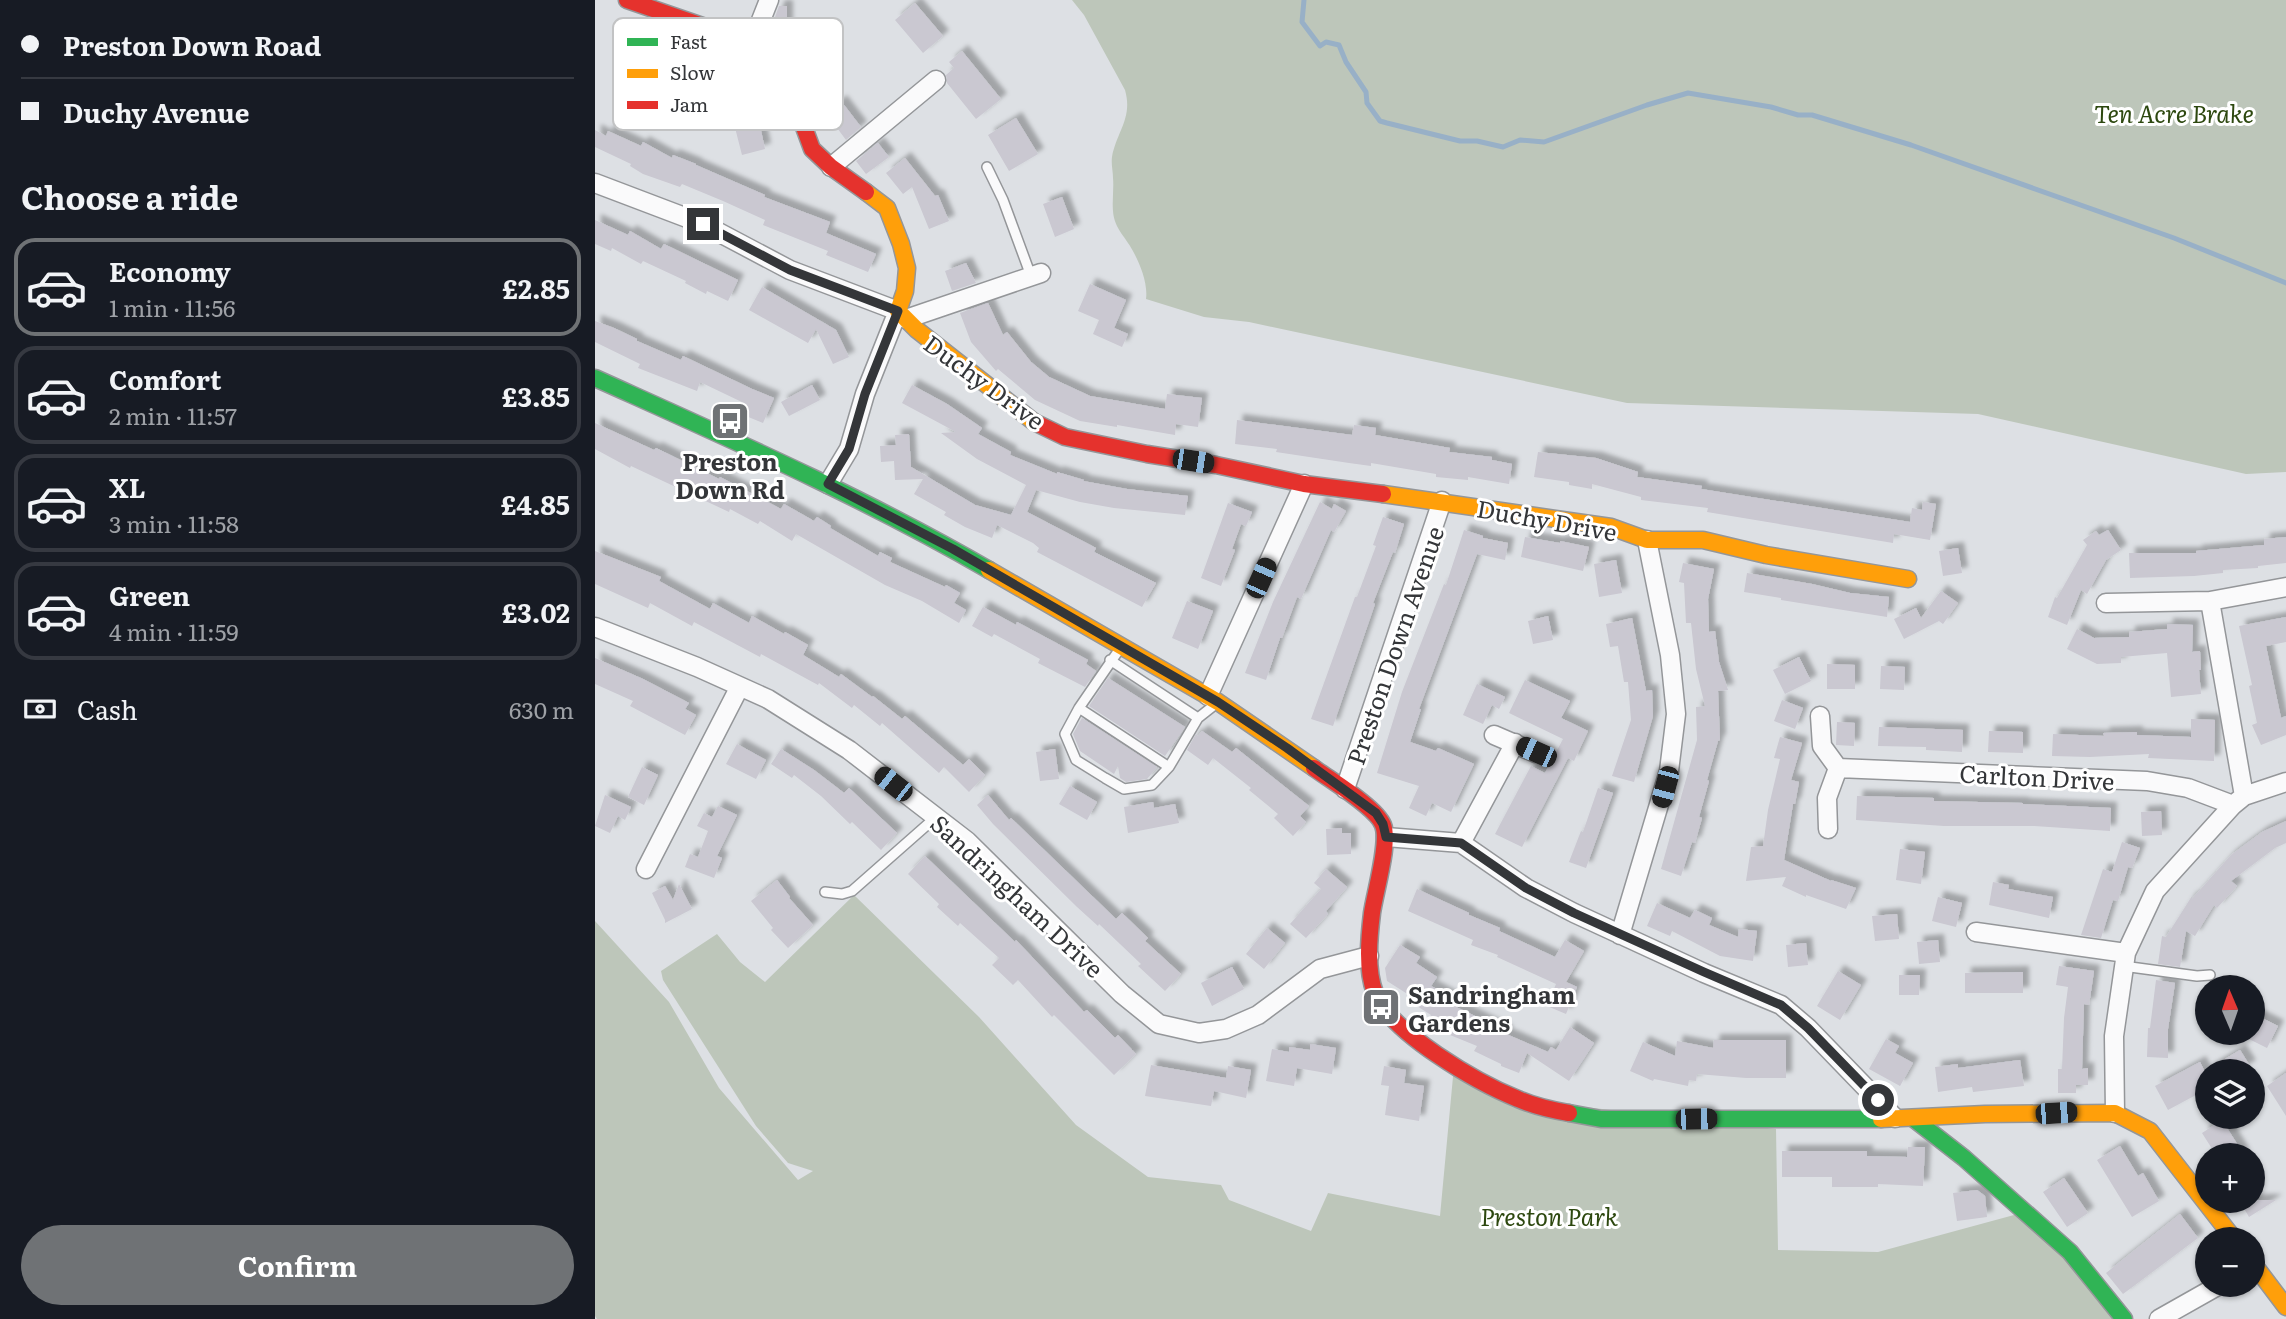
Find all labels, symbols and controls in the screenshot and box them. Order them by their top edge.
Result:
legend [613,18,843,130]
text: Preston Down Road [63,25,321,64]
text: Fast [670,27,707,55]
text: Slow [670,58,715,86]
text: Jam [670,90,708,118]
text: Duchy Avenue [63,92,249,131]
park label: Ten Acre Brake [2094,95,2254,130]
text: Choose a ride [21,172,238,220]
route end [687,208,719,240]
text: Economy [109,251,231,290]
icon: car [25,256,88,319]
text: £2.85 [502,268,570,307]
text: 1 min · 11:56 [109,290,235,324]
street label: Duchy Drive [917,325,1053,437]
text: Comfort [109,359,221,398]
icon: car [25,364,88,427]
text: £3.85 [502,376,570,415]
text: 2 min · 11:57 [109,398,237,432]
bus stop icon: Preston Down Rd [709,400,751,442]
place label: Preston Down Rd [675,443,785,506]
car [1171,447,1216,475]
text: XL [109,467,146,506]
icon: car [25,472,88,535]
text: £4.85 [501,484,570,523]
street label: Duchy Drive [1474,489,1620,549]
text: 3 min · 11:58 [109,506,239,540]
street label: Preston Down Avenue [1337,521,1451,769]
car [1243,555,1280,601]
text: Green [109,575,190,614]
icon: car [25,580,88,643]
text: £3.02 [502,592,570,631]
text: 4 min · 11:59 [109,614,238,648]
text: Cash [77,689,138,728]
icon: cash [21,690,59,728]
text: 630 m [509,692,574,726]
car [1513,734,1560,770]
street label: Carlton Drive [1959,754,2115,798]
car [870,763,917,805]
car [1650,764,1681,810]
street label: Sandringham Drive [924,805,1112,985]
north arrow [2195,975,2265,1045]
map controls [2195,975,2265,1297]
place label: Sandringham Gardens [1408,976,1575,1039]
bus stop icon: Sandringham Gardens [1360,986,1402,1028]
button: layers [2195,1059,2265,1129]
route start [1862,1084,1894,1116]
car [2035,1101,2078,1125]
car [1675,1108,1718,1130]
button: + [2195,1143,2265,1213]
park label: Preston Park [1480,1198,1619,1233]
button: Confirm [21,1225,574,1305]
button: − [2195,1227,2265,1297]

